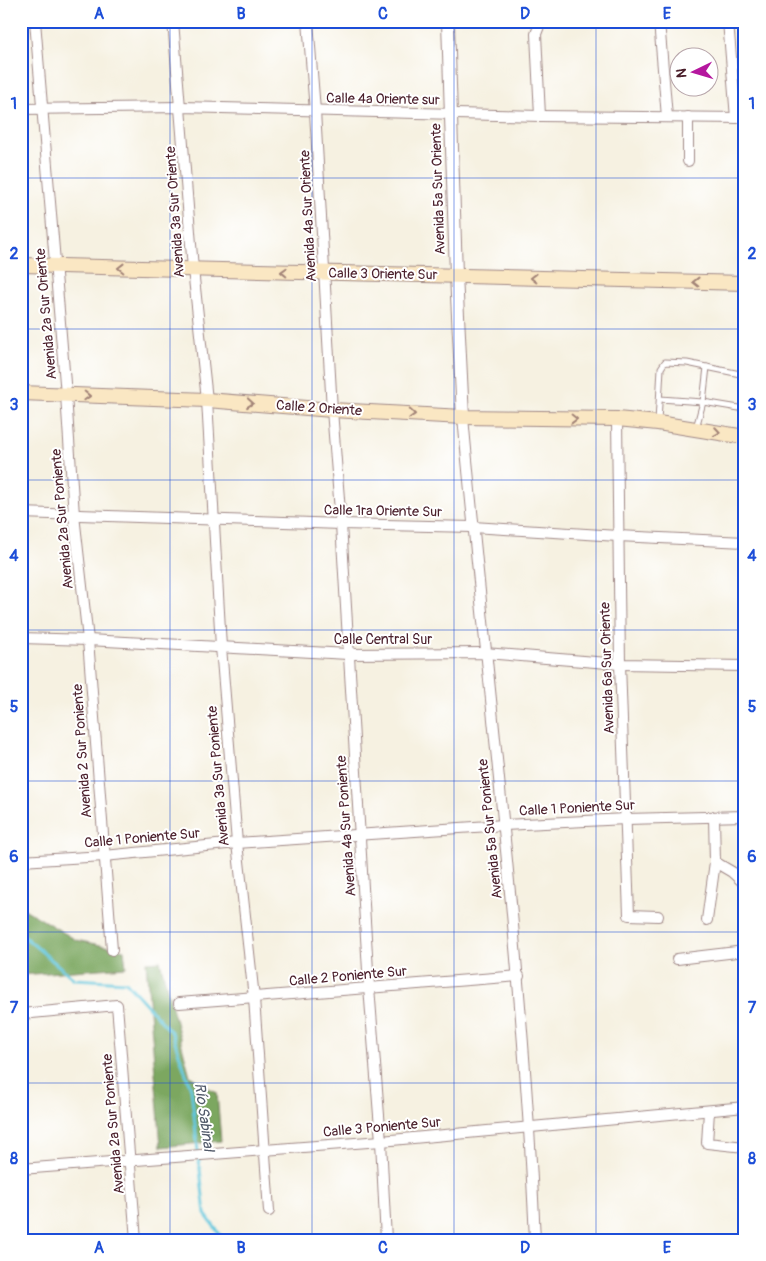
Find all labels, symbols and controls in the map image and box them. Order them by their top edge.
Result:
text: A [94,4,105,24]
text: B [236,4,246,24]
text: C [378,4,388,24]
text: D [520,4,530,24]
text: E [663,4,672,24]
north arrow [668,48,718,98]
text: N [673,68,690,79]
street label: Calle 4a Oriente sur [326,90,440,108]
text: 1 [11,94,17,114]
text: 1 [749,94,755,114]
street label: Avenida 5a Sur Oriente [427,123,449,255]
street label: Avenida 3a Sur Oriente [162,146,188,278]
street label: Avenida 4a Sur Oriente [296,149,320,282]
text: 2 [10,244,19,264]
text: 2 [748,244,757,264]
street label: Avenida 2a Sur Oriente [32,247,60,380]
one-way arrow [117,262,125,273]
street label: Calle 3 Oriente Sur [328,265,438,283]
one-way arrow [279,267,287,277]
one-way arrow [529,273,537,283]
one-way arrow [692,277,700,287]
one-way arrow [84,391,92,401]
text: 3 [10,395,19,415]
text: 3 [748,395,757,415]
street label: Calle 2 Oriente [276,397,363,419]
one-way arrow [246,398,254,409]
one-way arrow [408,409,416,419]
one-way arrow [571,413,579,424]
one-way arrow [713,427,722,437]
street label: Avenida 2a Sur Poniente [47,448,77,590]
street label: Calle 1ra Oriente Sur [324,501,442,521]
text: 4 [9,546,19,566]
text: 4 [747,546,757,566]
street label: Avenida 6a Sur Oriente [596,602,618,734]
street label: Calle Central Sur [334,631,432,648]
street label: Avenida 2 Sur Poniente [69,683,95,819]
text: 5 [10,697,19,717]
text: 5 [748,697,757,717]
street label: Avenida 3a Sur Poniente [203,705,233,847]
street label: Avenida 4a Sur Poniente [333,755,359,897]
street label: Avenida 5a Sur Poniente [474,758,506,900]
street label: Calle 1 Poniente Sur [519,796,635,820]
street label: Calle 1 Poniente Sur [83,824,201,852]
text: 6 [9,847,19,867]
text: 6 [747,847,757,867]
street label: Calle 2 Poniente Sur [288,962,408,990]
text: 7 [10,998,19,1018]
text: 7 [748,998,757,1018]
street label: Avenida 2a Sur Poniente [98,1053,128,1195]
water label: Río Sabinal [190,1082,218,1154]
street label: Calle 3 Poniente Sur [322,1113,442,1141]
text: 8 [10,1149,18,1169]
text: 8 [748,1149,756,1169]
text: A [94,1238,105,1258]
text: B [236,1238,246,1258]
text: C [378,1238,388,1258]
text: D [520,1238,530,1258]
text: E [663,1238,672,1258]

